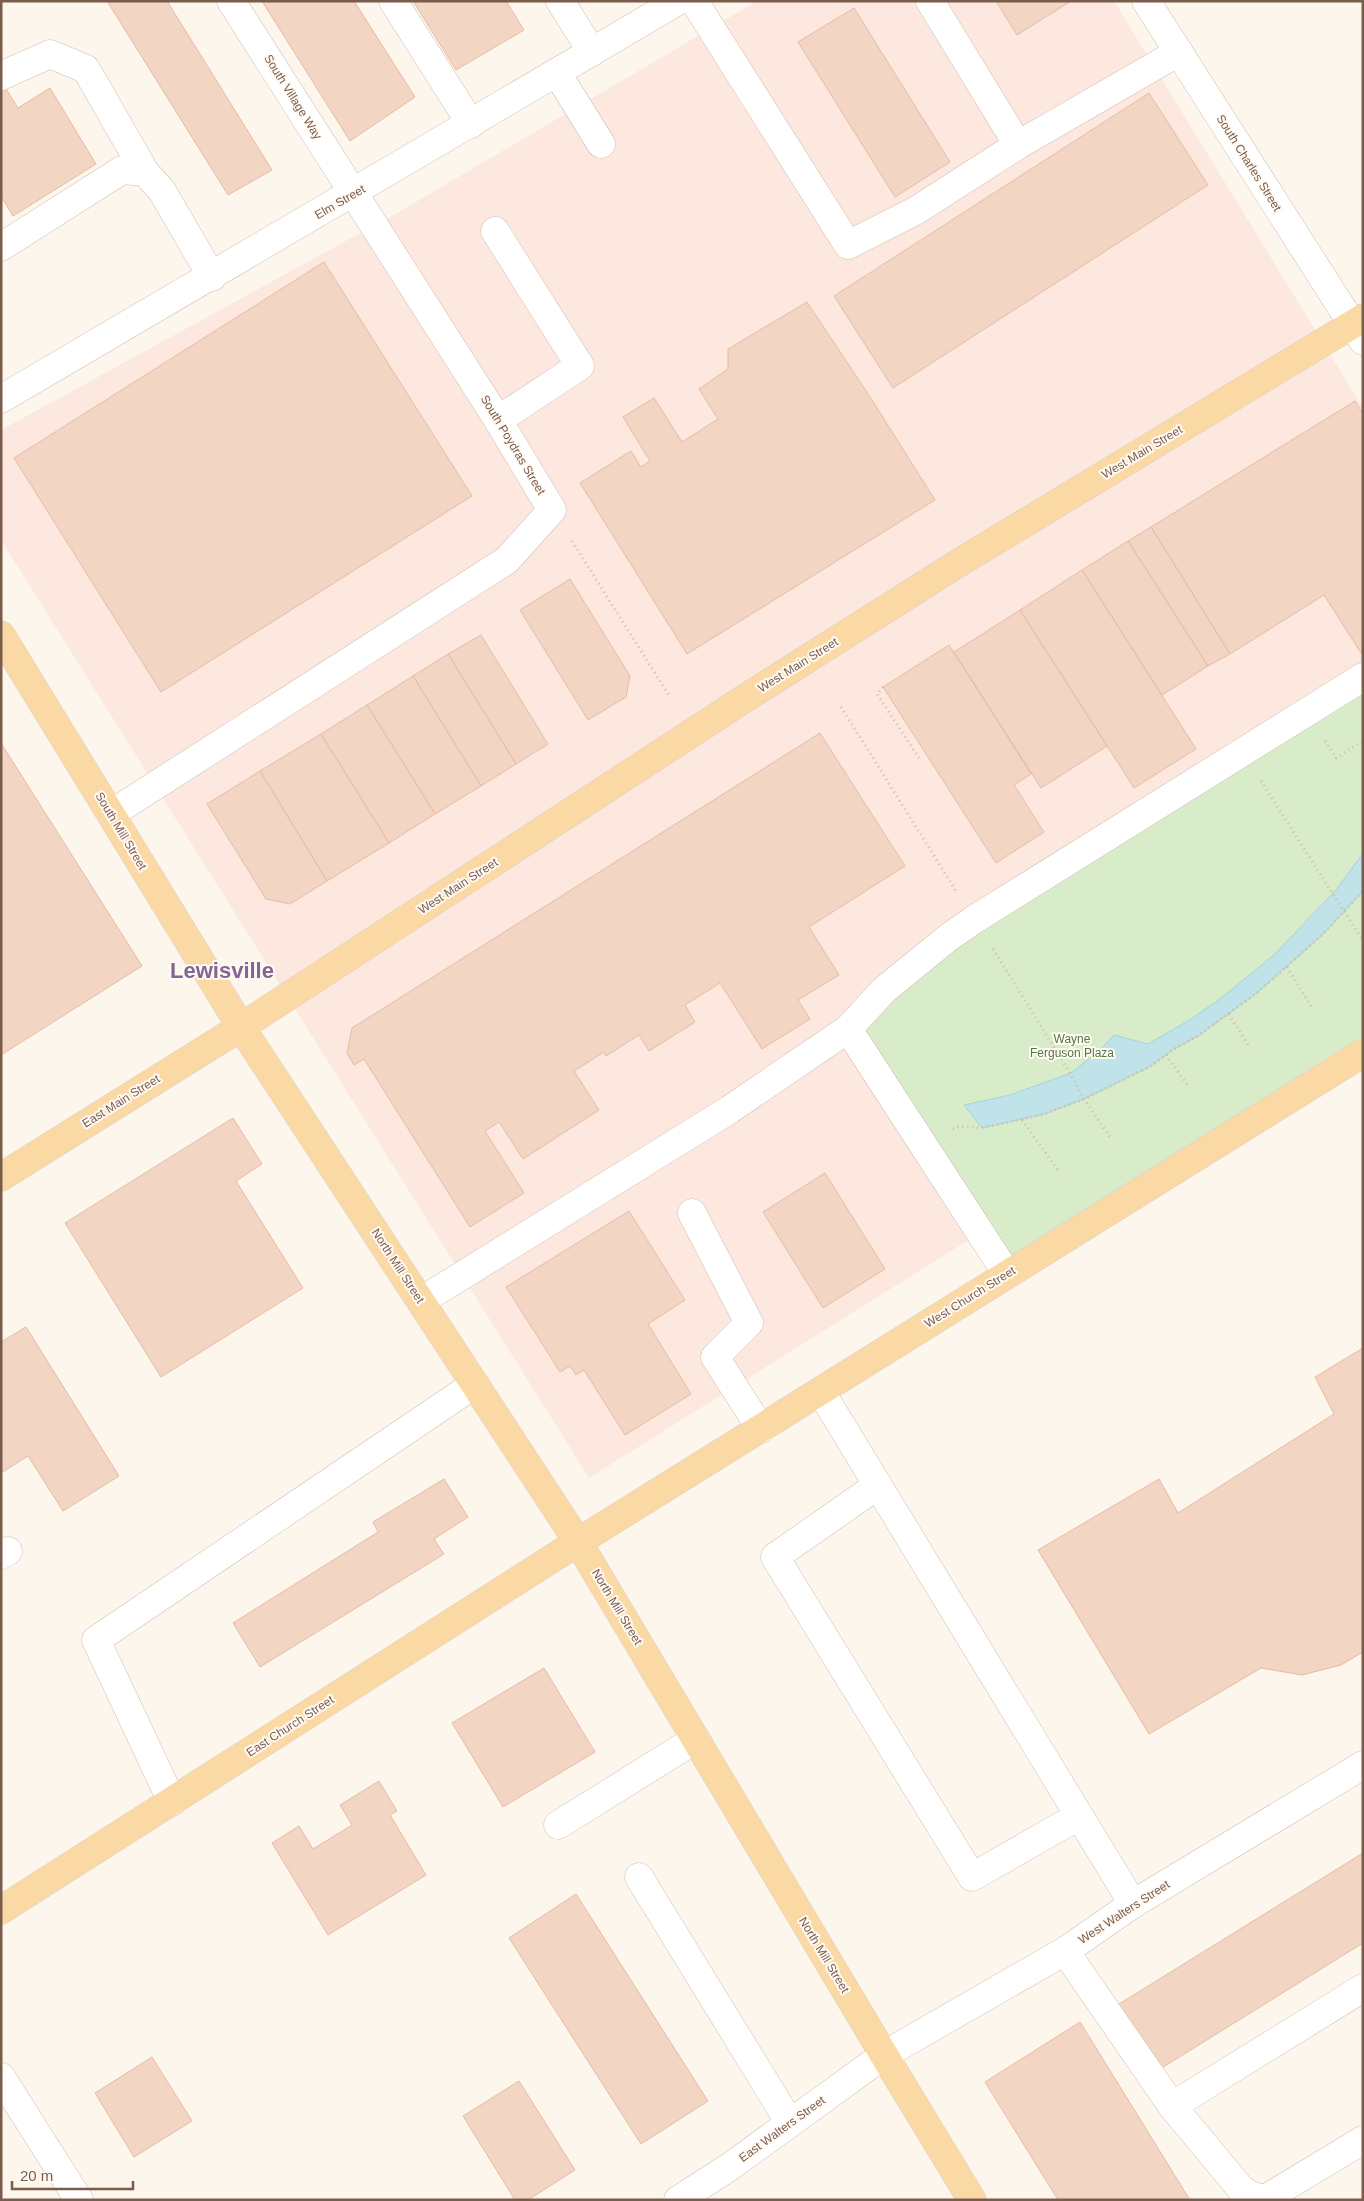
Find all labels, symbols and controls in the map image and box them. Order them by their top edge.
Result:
street label: South Village Way [261,52,325,142]
street label: South Charles Street [1214,112,1285,215]
street label: Elm Street [312,182,368,222]
street label: South Poydras Street [478,393,549,498]
street label: West Main Street [1099,422,1186,482]
street label: West Main Street [755,634,841,695]
street label: South Mill Street [92,790,150,873]
street label: West Main Street [416,855,501,917]
district label: Lewisville [170,958,274,983]
park label: Wayne Ferguson Plaza [1030,1032,1114,1060]
street label: East Main Street [80,1071,163,1130]
street label: North Mill Street [369,1226,428,1306]
street label: West Church Street [922,1263,1019,1331]
street label: North Mill Street [589,1567,645,1648]
street label: East Church Street [244,1692,337,1759]
street label: West Walters Street [1076,1877,1173,1947]
street label: North Mill Street [796,1915,852,1996]
street label: East Walters Street [736,2093,828,2165]
scale bar [12,2158,134,2190]
text: 20 m [20,2167,53,2184]

